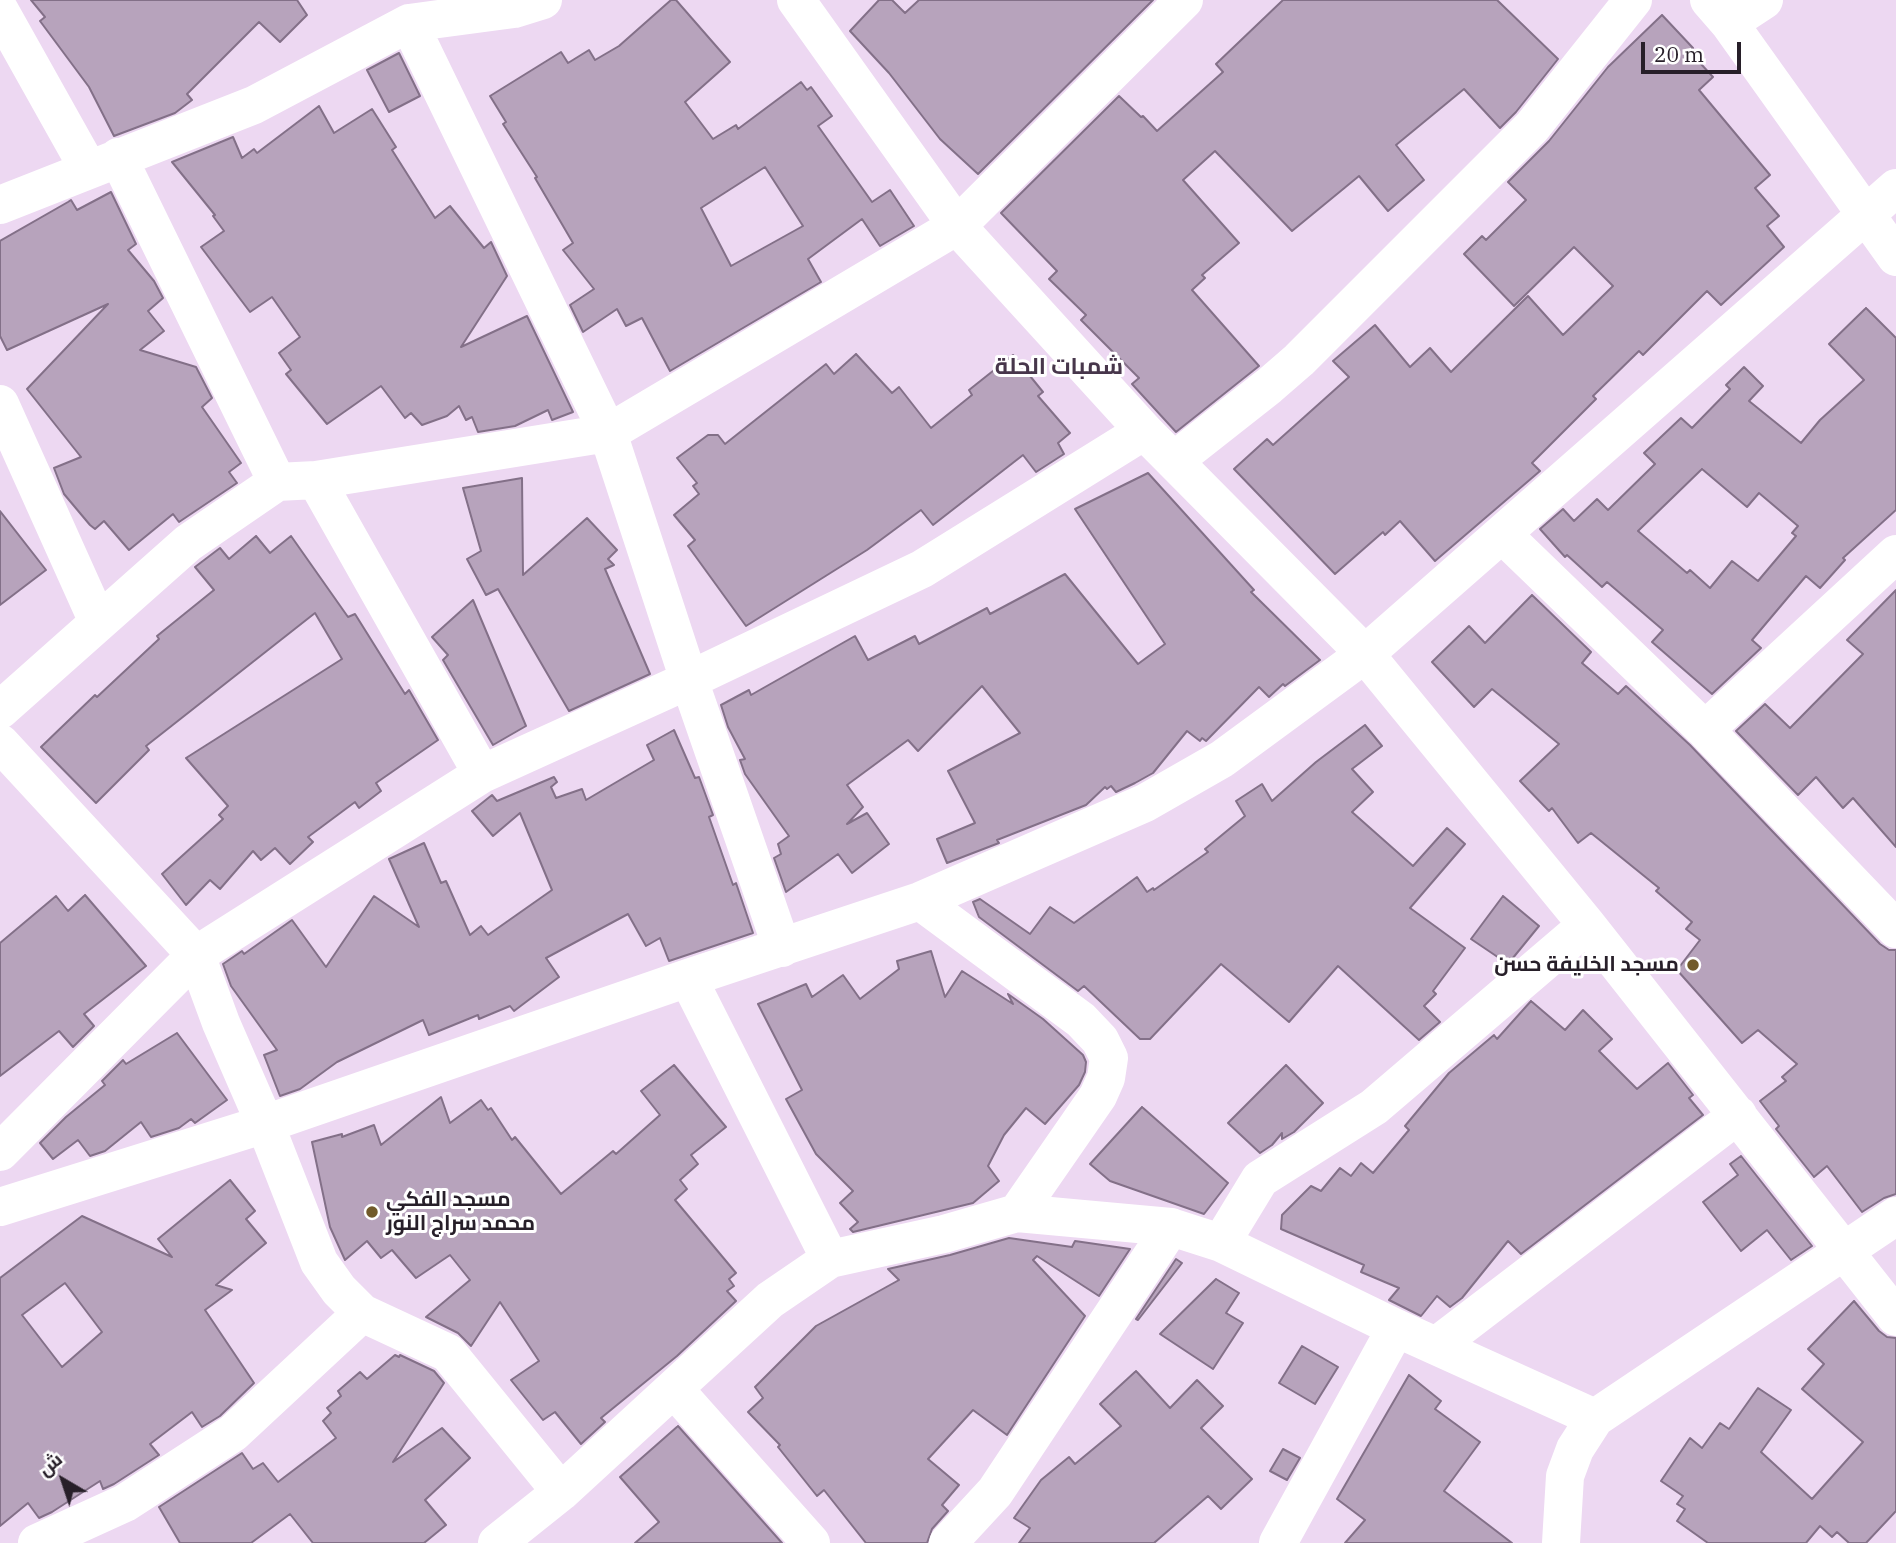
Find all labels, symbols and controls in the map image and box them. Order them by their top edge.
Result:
scale bar [1644,28,1744,72]
text: 20 m [1654,40,1704,68]
district label: شمبات الحلة [995,353,1123,381]
place label: مسجد الخليفة حسن [1494,952,1679,978]
marker: مسجد الخليفة حسن [1685,957,1701,973]
place label: مسجد الفكي محمد سراج النور [386,1187,535,1237]
marker: مسجد الفكي محمد سراج النور [364,1204,380,1220]
north arrow [28,1445,98,1515]
text: ش [33,1447,67,1481]

